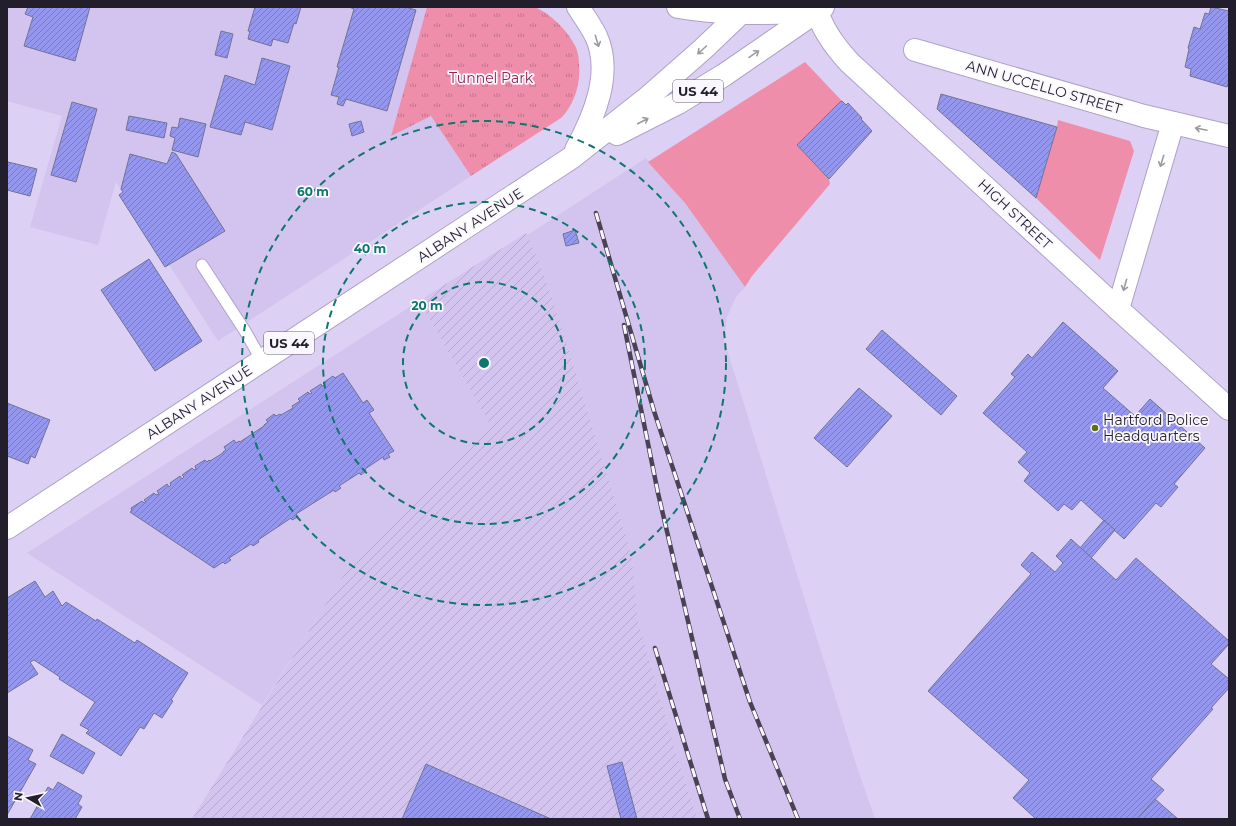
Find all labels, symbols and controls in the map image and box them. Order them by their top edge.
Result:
one-way arrow [594,34,601,47]
one-way arrow [697,45,707,55]
one-way arrow [749,49,760,58]
street label: ANN UCCELLO STREET [964,56,1124,118]
park label: Tunnel Park [449,69,534,87]
road number: US 44 [673,80,723,102]
one-way arrow [637,117,649,124]
one-way arrow [1195,125,1208,133]
one-way arrow [1158,154,1165,167]
street label: HIGH STREET [974,175,1056,253]
text: 60 m [297,184,329,199]
street label: ALBANY AVENUE [414,184,526,266]
text: 40 m [354,241,386,256]
one-way arrow [1121,279,1128,292]
text: 20 m [411,298,443,313]
road number: US 44 [264,332,314,354]
centre of rings [477,356,491,370]
street label: ALBANY AVENUE [143,361,255,443]
place label: Hartford Police Headquarters [1103,411,1209,445]
marker: Hartford Police Headquarters [1090,423,1100,433]
north arrow [8,778,48,818]
text: N [11,791,26,802]

